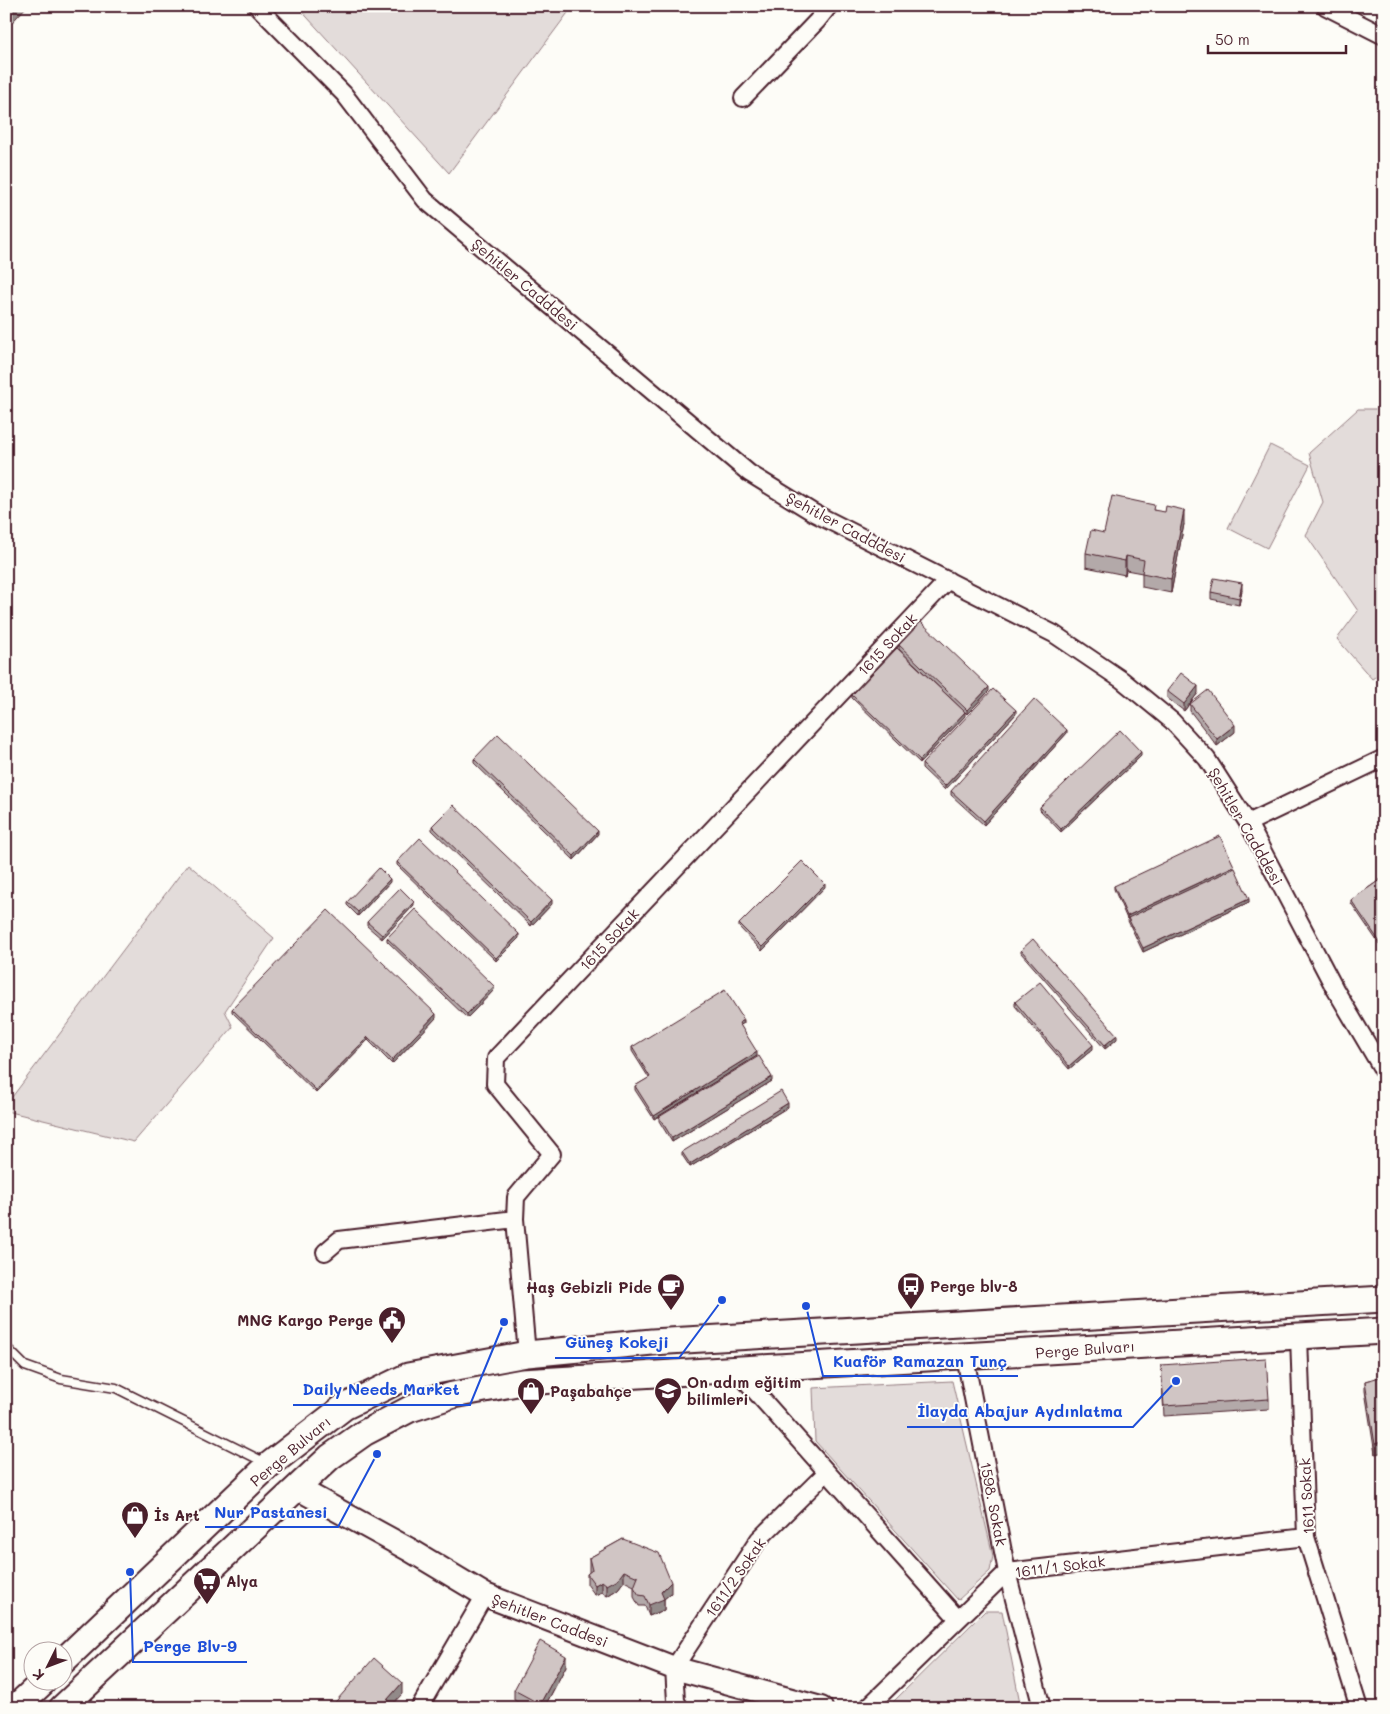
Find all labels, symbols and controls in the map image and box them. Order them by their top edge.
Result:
scale bar [1208,22,1345,54]
text: 50 m [1215,29,1250,49]
street label: Şehitler Cadddesi [468,234,582,334]
street label: Şehitler Cadddesi [783,487,909,567]
street label: 1615 Sokak [853,608,921,680]
street label: Şehitler Cadddesi [1204,764,1288,888]
street label: 1615 Sokak [575,903,643,975]
bus stop icon: Perge blv-8 [896,1271,926,1310]
cafe icon: Haş Gebizli Pide [656,1272,686,1311]
place label: Perge blv-8 [930,1276,1018,1296]
place label: Haş Gebizli Pide [526,1277,652,1298]
public building icon: MNG Kargo Perge [377,1305,407,1344]
place label: MNG Kargo Perge [237,1310,373,1330]
callout: Güneş Kokeji [555,1327,679,1358]
text: Güneş Kokeji [565,1331,669,1353]
street label: Perge Bulvarı [1035,1336,1135,1362]
callout: Kuaför Ramazan Tunç [823,1345,1018,1376]
text: Kuaför Ramazan Tunç [833,1350,1007,1371]
place label: On adım eğitim bilimleri [687,1372,801,1409]
callout: Daily Needs Market [293,1374,470,1405]
shop icon: Paşabahçe [516,1376,546,1415]
school or university icon: On adım eğitim bilimleri [653,1376,683,1415]
text: Daily Needs Market [303,1378,460,1399]
place label: Paşabahçe [550,1381,632,1402]
callout: İlayda Abajur Aydınlatma [907,1396,1133,1427]
text: İlayda Abajur Aydınlatma [917,1400,1123,1421]
street label: Perge Bulvarı [245,1411,335,1491]
street label: 1611 Sokak [1294,1457,1318,1535]
street label: 1598. Sokak [976,1460,1012,1548]
callout: Nur Pastanesi [205,1496,338,1527]
shop icon: İs Art [120,1500,150,1539]
text: Nur Pastanesi [214,1501,328,1522]
place label: İs Art [154,1505,200,1525]
street label: 1611/2 Sokak [700,1533,770,1621]
street label: 1611/1 Sokak [1014,1551,1106,1581]
supermarket icon: Alya [192,1566,222,1605]
place label: Alya [226,1571,258,1591]
street label: Şehitler Caddesi [489,1589,611,1651]
callout: Perge Blv-9 [133,1631,247,1662]
text: Perge Blv-9 [143,1635,237,1656]
north arrow [22,1642,72,1692]
text: K [28,1665,48,1685]

